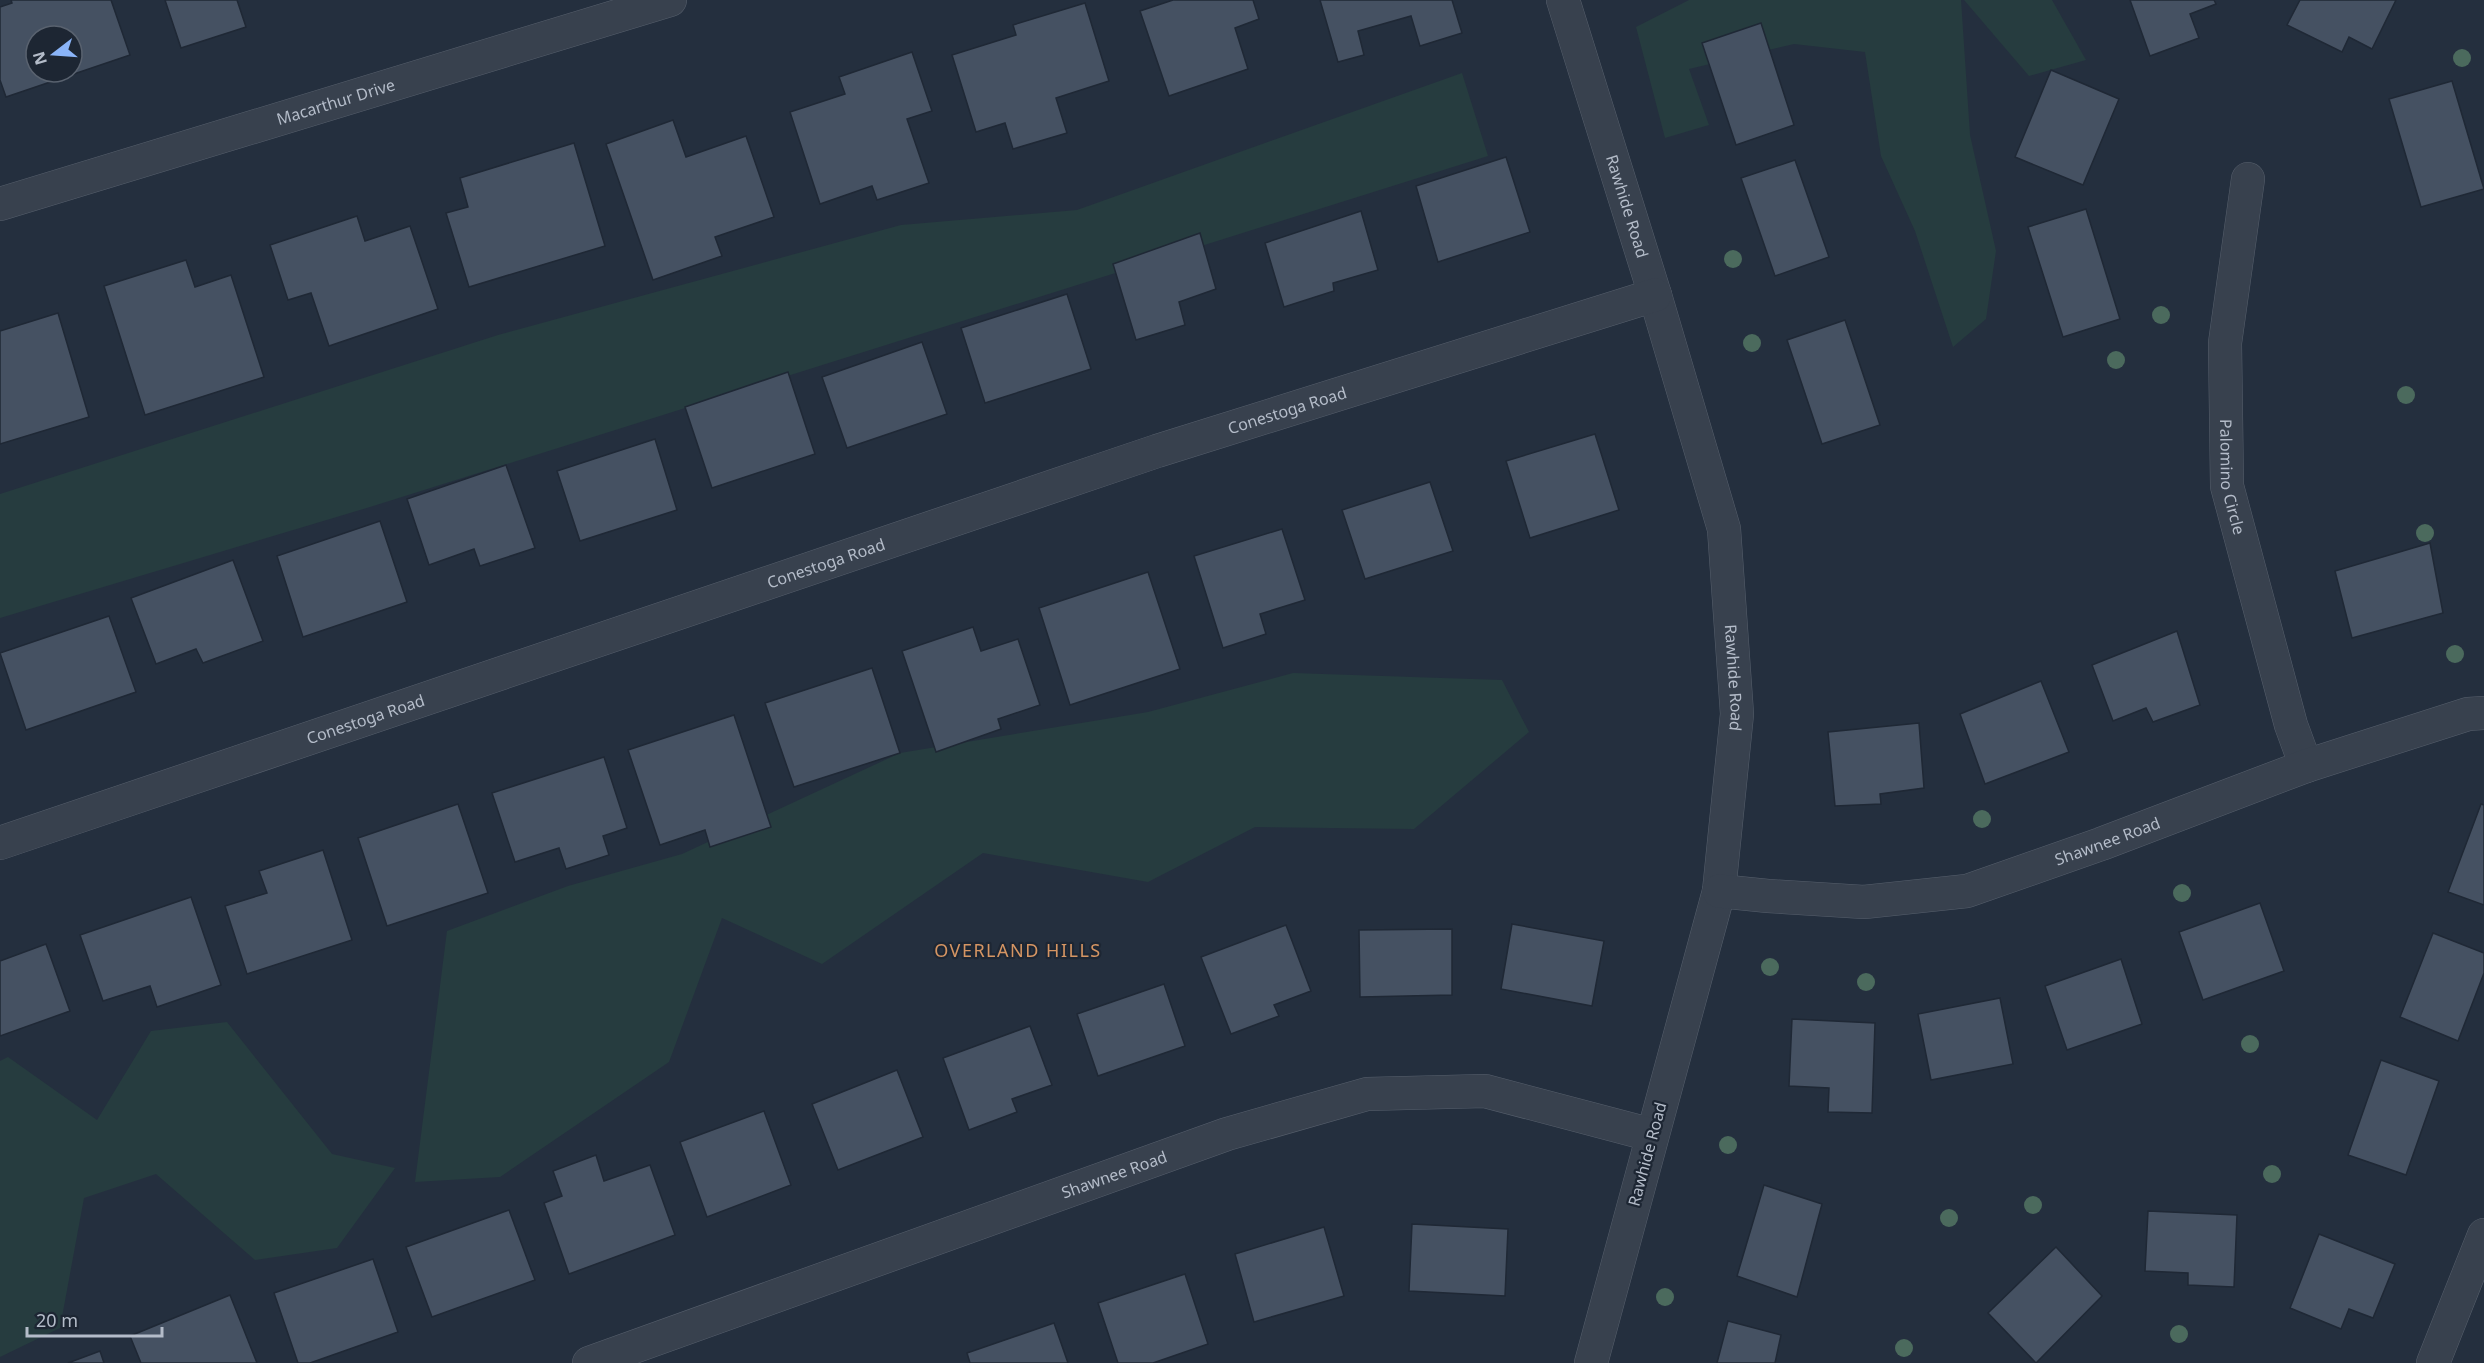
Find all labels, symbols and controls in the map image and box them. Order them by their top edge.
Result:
north arrow [24,24,84,84]
text: N [27,49,52,68]
street label: Macarthur Drive [274,73,398,130]
street label: Rawhide Road [1601,152,1654,261]
street label: Conestoga Road [1225,381,1349,439]
street label: Palomino Circle [2215,419,2251,537]
street label: Conestoga Road [764,533,888,593]
street label: Rawhide Road [1720,623,1748,732]
street label: Conestoga Road [304,689,428,749]
street label: Shawnee Road [2052,812,2163,870]
district label: OVERLAND HILLS [934,938,1102,962]
street label: Rawhide Road [1623,1099,1671,1209]
street label: Shawnee Road [1058,1145,1170,1204]
scale bar [27,1300,162,1338]
text: 20 m [36,1308,78,1332]

